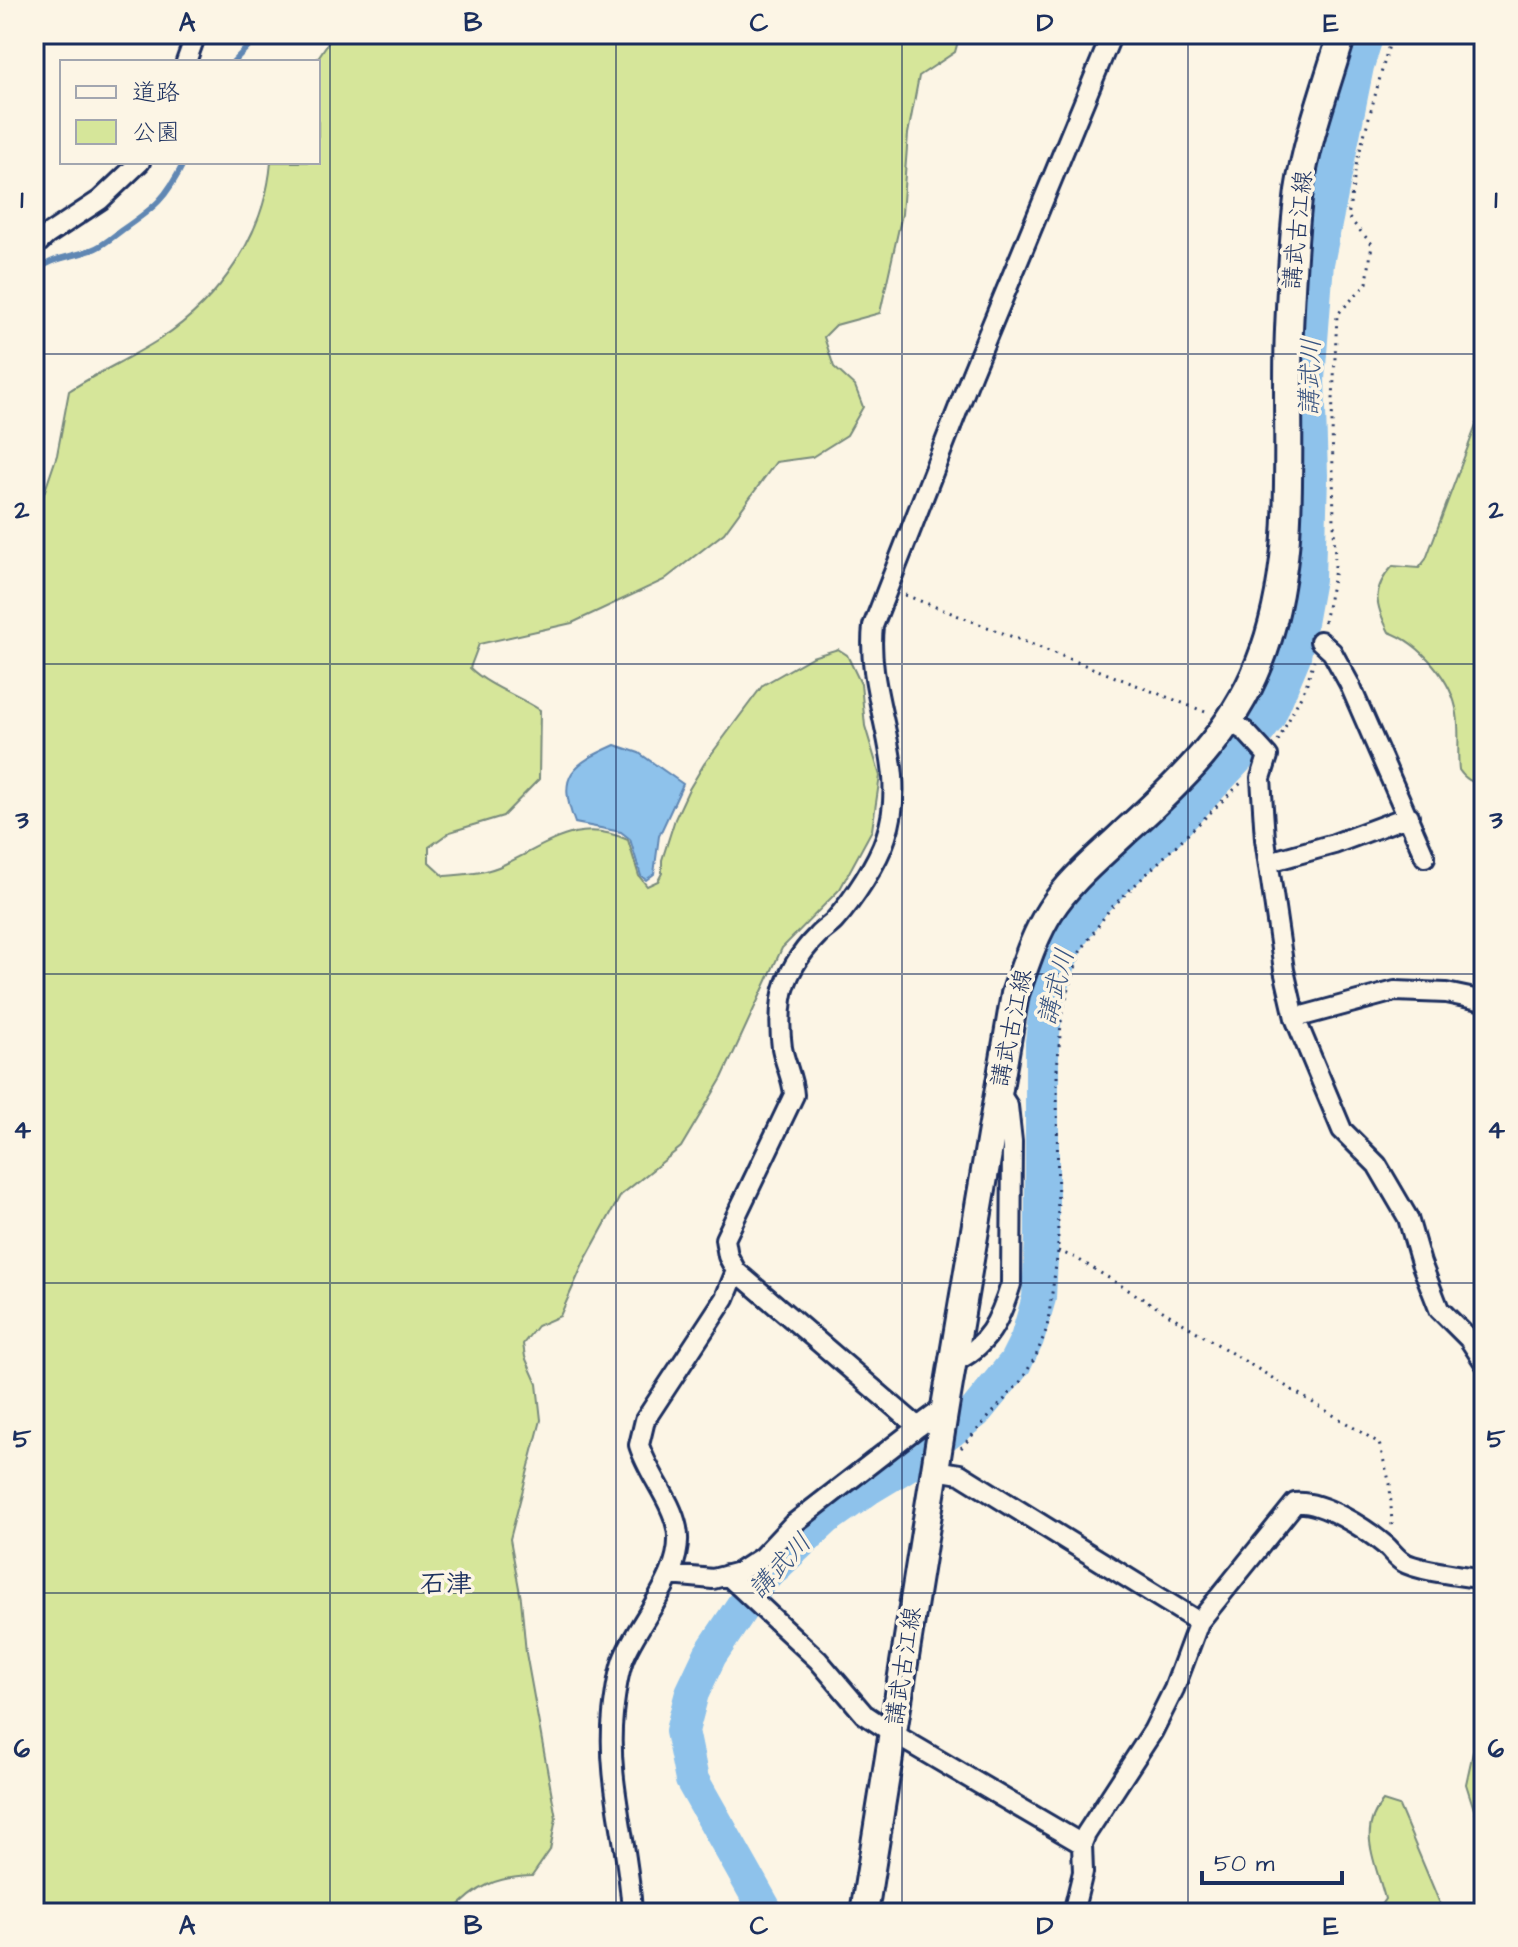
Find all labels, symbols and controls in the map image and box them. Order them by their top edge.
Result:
text: A [179,5,196,41]
text: B [464,5,483,41]
text: C [750,5,769,41]
text: D [1037,5,1054,41]
text: E [1323,5,1339,41]
legend [60,60,320,164]
text: 道路 [132,76,180,110]
text: 公園 [132,116,180,150]
street label: 講武古江線 [1275,169,1321,291]
text: 1 [20,182,24,218]
text: 1 [1494,182,1498,218]
water label: 講武川 [1291,337,1329,417]
text: 2 [14,492,30,528]
text: 2 [1488,492,1504,528]
text: 3 [14,802,29,838]
text: 3 [1488,802,1503,838]
water label: 講武川 [1029,945,1083,1029]
street label: 講武古江線 [983,966,1041,1090]
text: 4 [13,1112,31,1148]
text: 4 [1487,1112,1505,1148]
text: 5 [13,1421,32,1457]
text: 5 [1487,1421,1506,1457]
water label: 講武川 [740,1525,820,1607]
district label: 石津 [420,1566,472,1602]
street label: 講武古江線 [878,1604,930,1728]
text: 6 [14,1731,31,1767]
text: 6 [1488,1731,1505,1767]
scale bar [1202,1835,1342,1885]
text: 50 m [1214,1847,1275,1881]
text: A [179,1908,196,1944]
text: B [464,1908,483,1944]
text: C [750,1908,769,1944]
text: D [1037,1908,1054,1944]
text: E [1323,1908,1339,1944]

